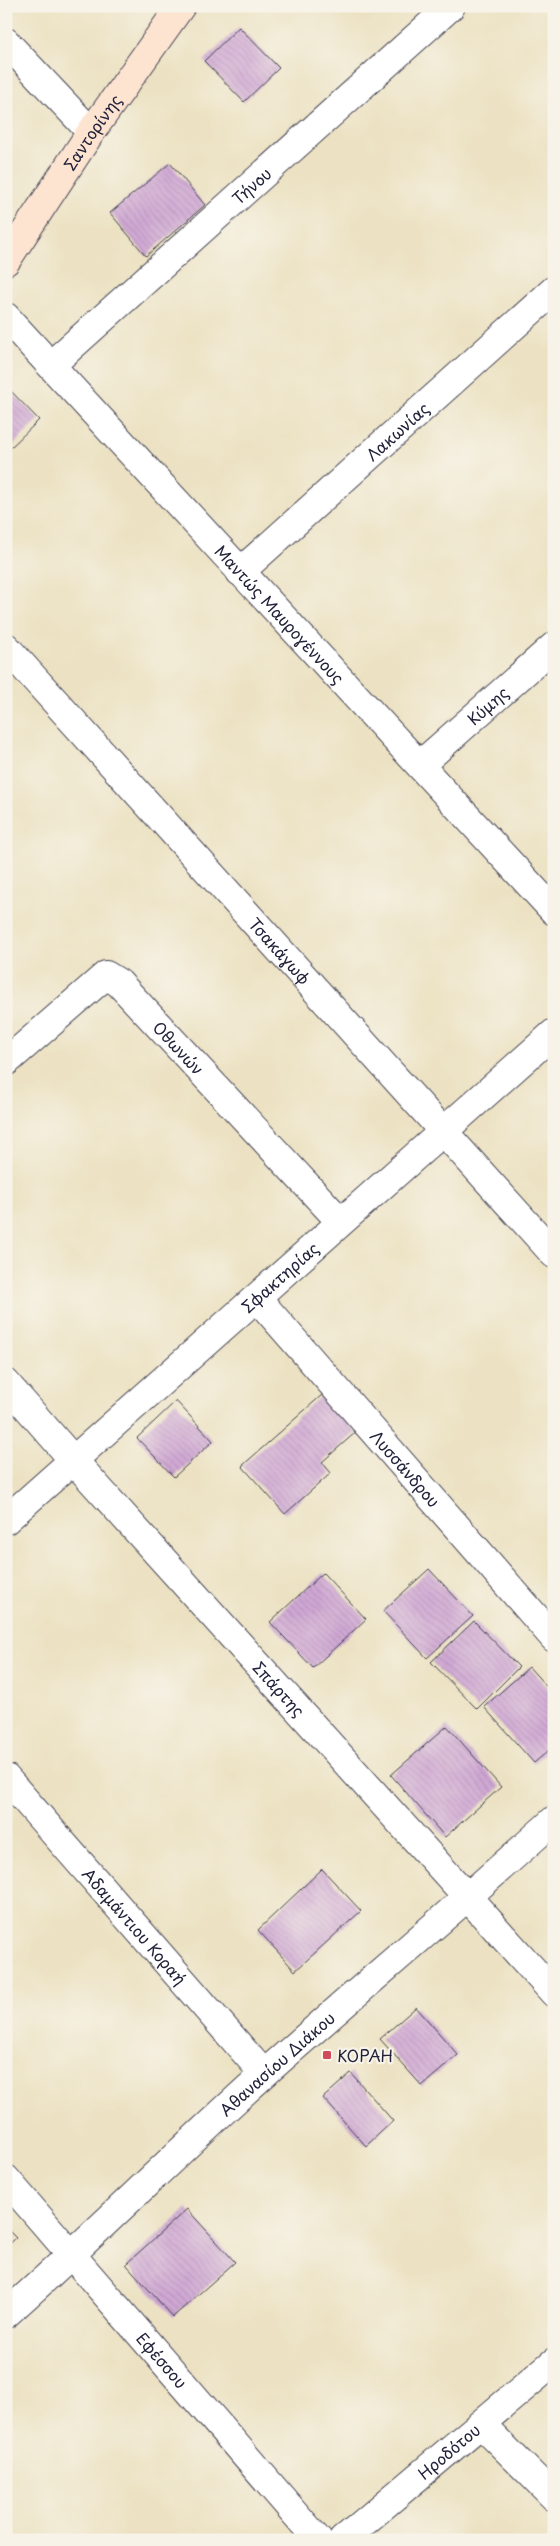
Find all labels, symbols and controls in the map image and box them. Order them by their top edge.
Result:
street label: Σαντορίνης [57,89,127,175]
street label: Τήνου [226,161,276,209]
street label: Λακωνίας [360,396,434,466]
street label: Μαντώς Μαυρογέννους [210,539,350,689]
street label: Κύμης [461,680,513,730]
street label: Τσακάγωφ [244,912,317,989]
street label: Οθωνών [148,1015,210,1080]
street label: Σφακτηρίας [236,1236,323,1318]
street label: Λυσσάνδρου [365,1424,446,1512]
street label: Σπάρτης [248,1656,311,1722]
street label: Αδαμάντιου Κοραή [77,1862,192,1989]
street label: Αθανασίου Διάκου [214,2005,340,2121]
place label: ΚΟΡΑΗ [337,2043,393,2067]
marker: ΚΟΡΑΗ [321,2049,333,2061]
street label: Εφέσσου [131,2326,193,2393]
street label: Ηροδότου [412,2418,485,2484]

